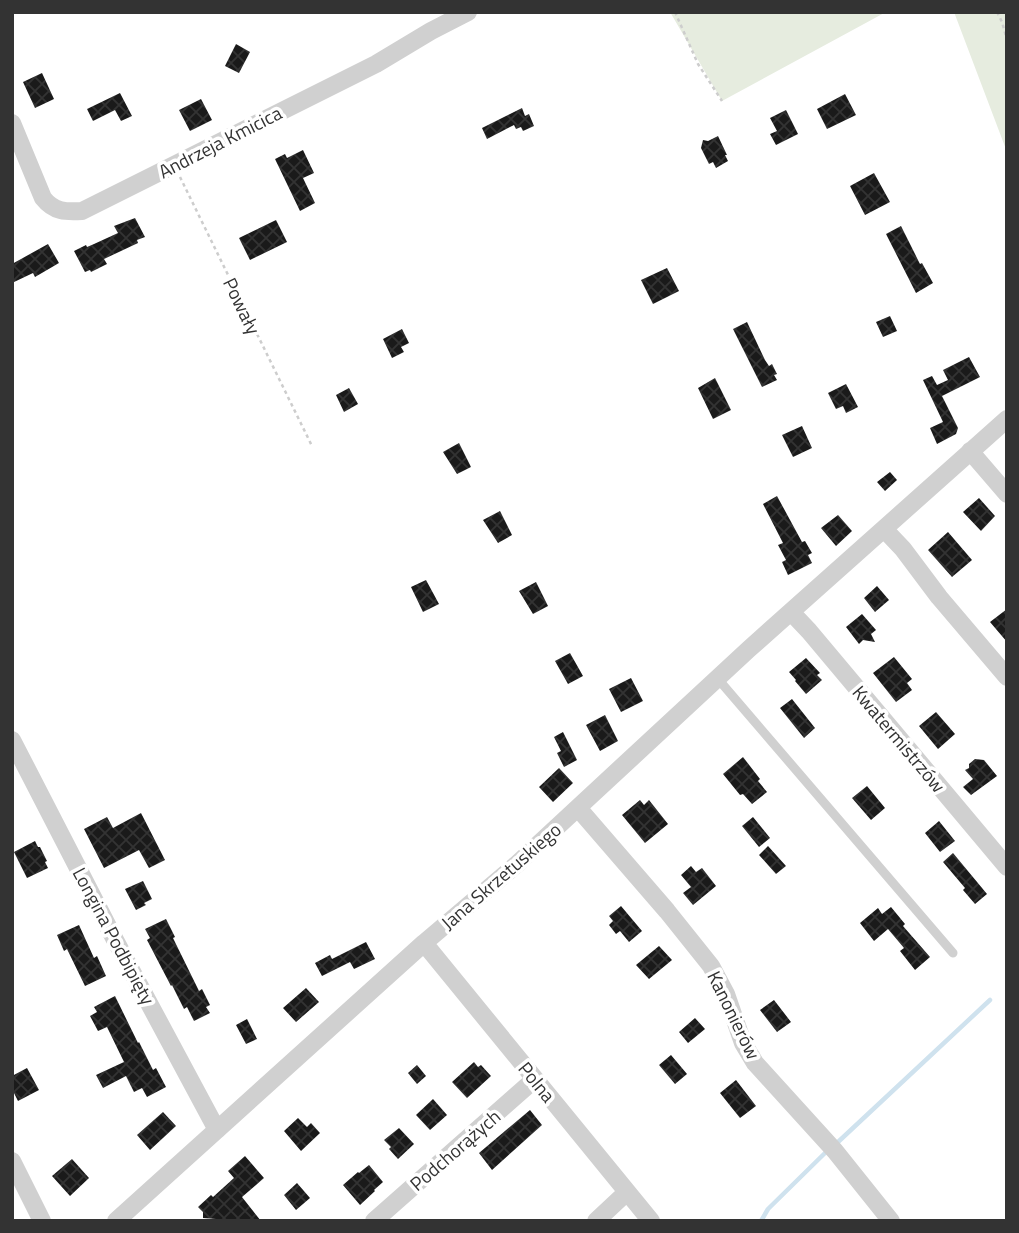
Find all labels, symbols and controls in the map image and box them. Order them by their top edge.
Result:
street label: Andrzeja Kmicica [153,98,287,185]
street label: Powały [216,272,269,339]
street label: Kwatermistrzów [846,679,953,799]
street label: Jana Skrzetuskiego [434,815,567,936]
street label: Longina Podbipięty [66,862,163,1010]
street label: Kanonierów [701,966,768,1064]
street label: Polna [512,1055,563,1109]
street label: Podchorążych [403,1102,506,1197]

